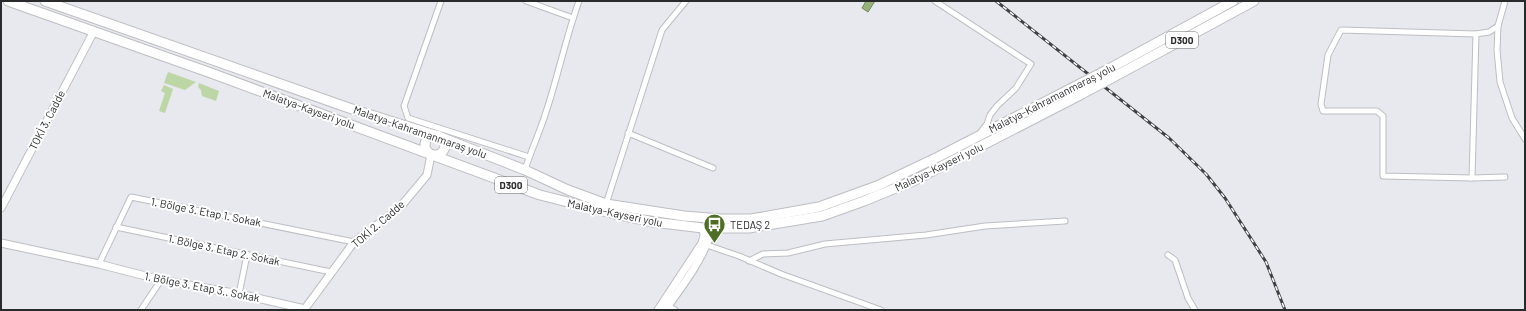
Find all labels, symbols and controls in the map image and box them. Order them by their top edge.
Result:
road number: D300 [1166,32,1198,48]
street label: Malatya-Kahramanmaraş yolu [986,60,1117,135]
street label: Malatya-Kayseri yolu [261,86,357,131]
street label: TOKİ 3. Cadde [25,87,67,152]
street label: Malatya-Kahramanmaraş yolu [352,103,489,161]
street label: Malatya-Kayseri yolu [892,139,985,194]
road number: D300 [495,177,527,193]
street label: 1. Bölge 3. Etap 1. Sokak [150,194,263,229]
street label: TOKİ 2. Cadde [348,196,407,250]
street label: Malatya-Kayseri yolu [566,196,664,229]
bus stop icon: TEDAŞ 2 [701,212,727,245]
place label: TEDAŞ 2 [730,218,770,231]
street label: 1. Bölge 3. Etap 2. Sokak [167,231,282,268]
street label: 1. Bölge 3. Etap 3.. Sokak [144,269,261,304]

